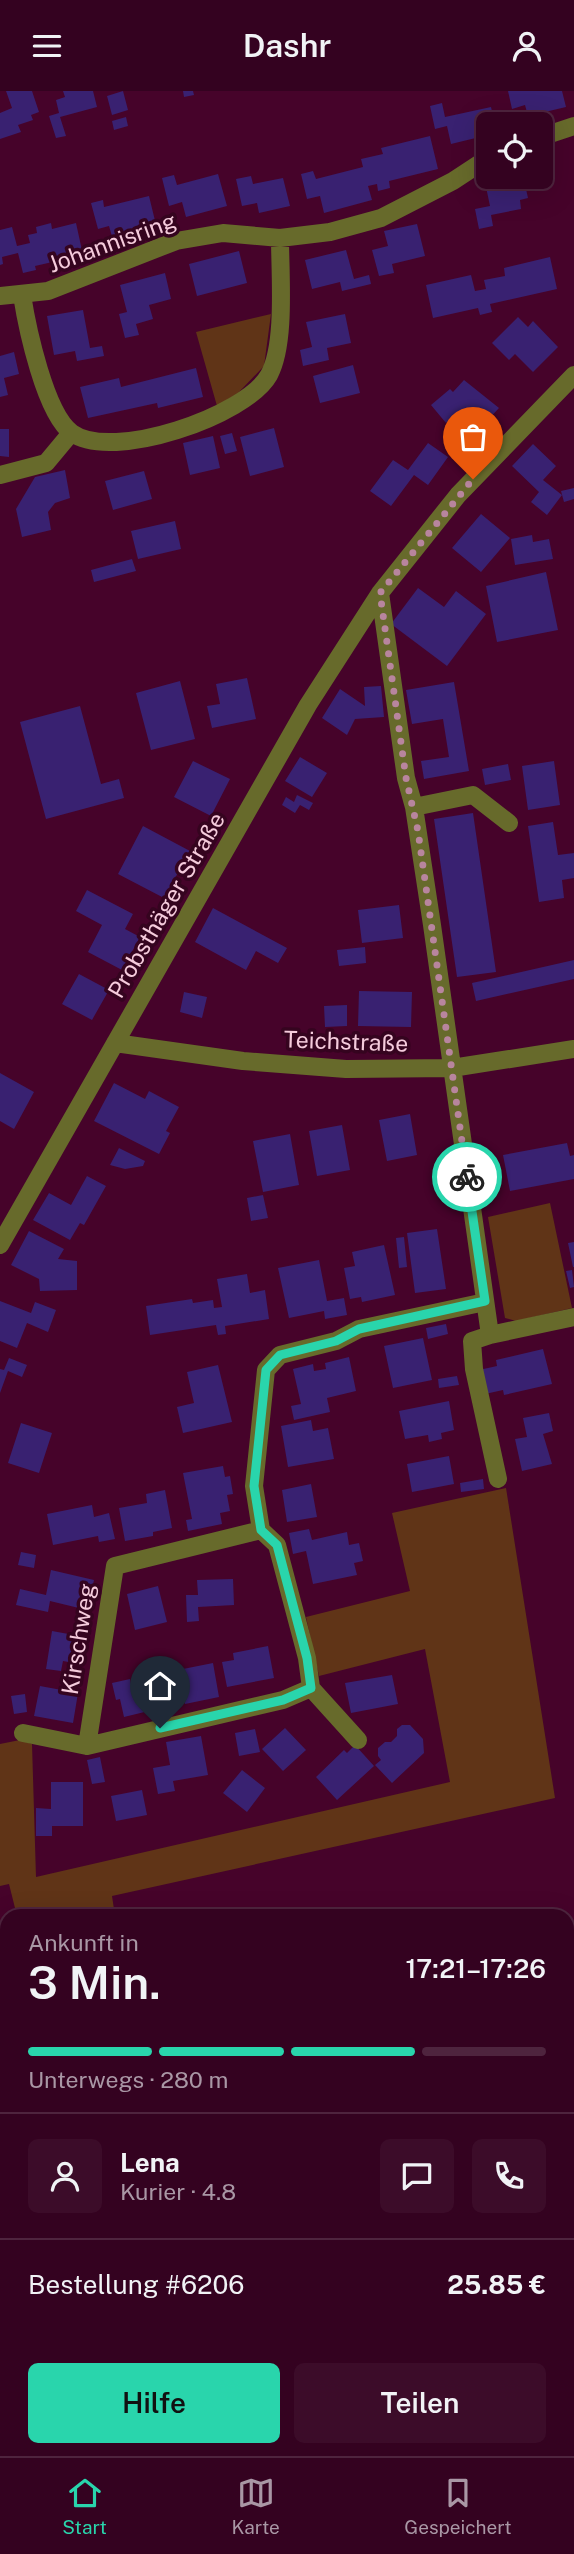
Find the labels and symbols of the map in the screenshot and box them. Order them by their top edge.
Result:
street label: Johannisring [44,206,180,278]
pin [443,407,503,479]
street label: Probsthäger Straße [102,807,230,1003]
street label: Teichstraße [283,1025,409,1057]
courier [432,1142,502,1212]
street label: Kirschweg [56,1581,100,1697]
pin [130,1656,190,1728]

